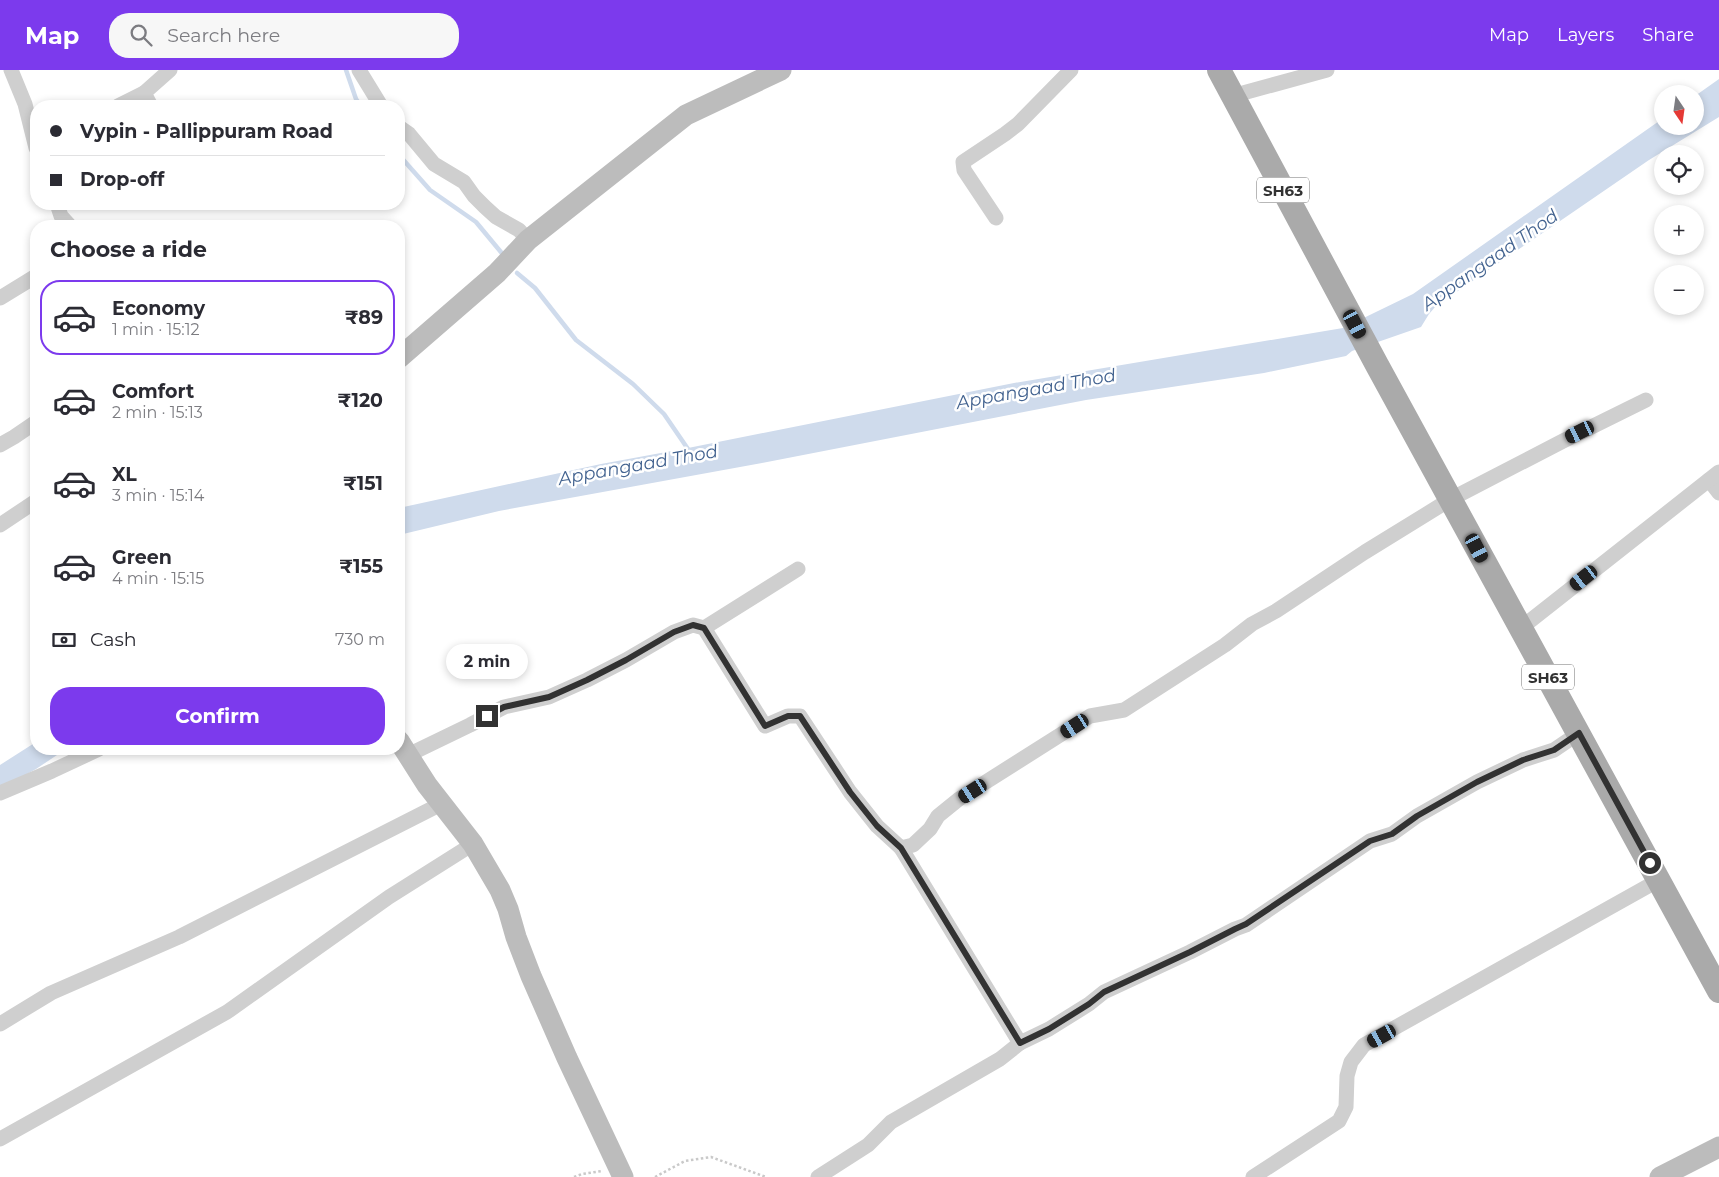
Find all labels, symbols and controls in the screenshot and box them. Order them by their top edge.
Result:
search box [109,13,459,58]
text: Map [25,21,79,50]
icon: search [127,21,155,49]
text: Search here [167,24,280,47]
text: Map [1489,24,1529,46]
text: Layers [1557,24,1614,46]
text: Share [1642,24,1694,46]
north arrow [1654,85,1704,135]
map controls [1654,85,1704,315]
text: Vypin - Pallippuram Road [80,120,333,143]
button: locate [1654,145,1704,195]
text: Drop-off [80,168,164,191]
road number: SH63 [1257,178,1309,202]
water label: Appangaad Thod [1417,204,1563,316]
button: + [1654,205,1704,255]
text: Choose a ride [50,236,207,263]
button: − [1654,265,1704,315]
icon: car [52,295,97,340]
text: Economy [112,297,205,320]
text: ₹89 [345,306,383,329]
car [1341,307,1368,341]
text: 1 min · 15:12 [112,320,200,339]
water label: Appangaad Thod [954,364,1118,414]
icon: car [52,378,97,423]
text: Comfort [112,380,194,403]
text: ₹120 [338,389,383,412]
text: 2 min · 15:13 [112,403,203,422]
car [1563,419,1596,445]
water label: Appangaad Thod [556,440,720,490]
icon: car [52,461,97,506]
text: XL [112,463,137,486]
text: ₹151 [343,472,383,495]
text: 3 min · 15:14 [112,486,204,505]
car [1463,531,1490,565]
icon: car [52,544,97,589]
text: Green [112,546,172,569]
text: ₹155 [339,555,383,578]
car [1567,563,1600,593]
text: 4 min · 15:15 [112,569,204,588]
icon: cash [50,626,78,654]
text: Cash [90,628,137,651]
text: 730 m [335,630,385,649]
callout: 2 min [446,644,528,678]
text: 2 min [464,652,510,671]
road number: SH63 [1522,664,1574,690]
button: Confirm [50,687,385,745]
route end [476,705,498,727]
car [1058,712,1091,740]
car [956,777,989,805]
route start [1639,852,1661,874]
car [1365,1022,1398,1050]

